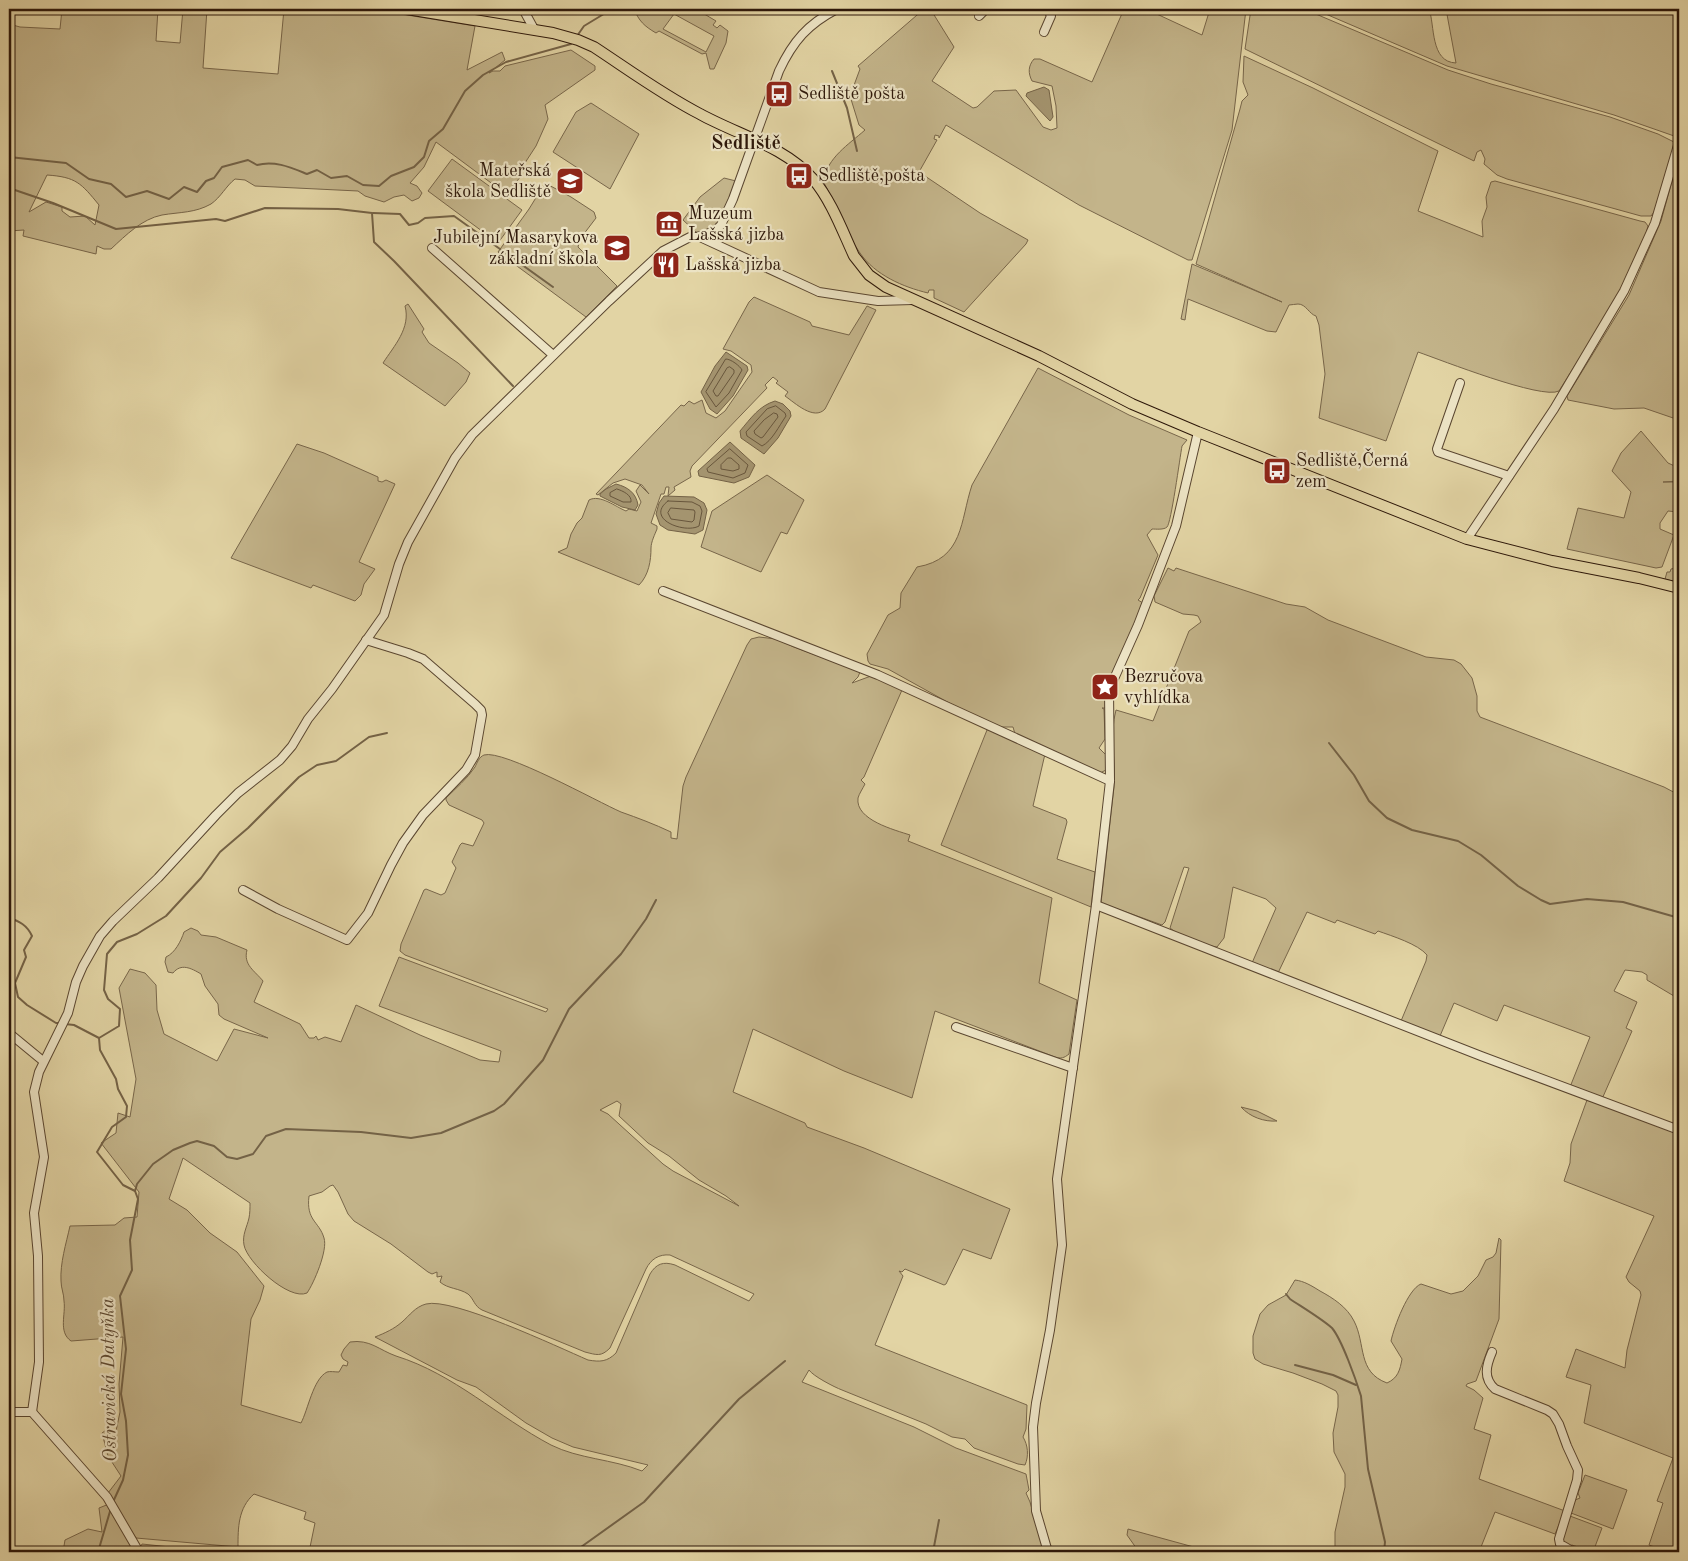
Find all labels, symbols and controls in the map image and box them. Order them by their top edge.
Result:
bus stop icon: Sedliště pošta [764,79,794,109]
place label: Sedliště pošta [798,85,905,103]
district label: Sedliště [711,134,781,154]
bus stop icon: Sedliště,pošta [784,161,814,191]
place label: Mateřská škola Sedliště [445,162,551,201]
school or university icon: Mateřská škola Sedliště [555,166,585,196]
place label: Sedliště,pošta [818,167,925,185]
place label: Muzeum Lašská jizba [688,205,785,244]
museum icon: Muzeum Lašská jizba [654,209,684,239]
place label: Jubilejní Masarykova základní škola [433,229,598,268]
school or university icon: Jubilejní Masarykova základní škola [602,233,632,263]
restaurant icon: Lašská jizba [651,250,681,280]
place label: Lašská jizba [685,256,782,274]
place label: Sedliště,Černá zem [1296,447,1408,491]
bus stop icon: Sedliště,Černá zem [1262,456,1292,486]
place label: Bezručova vyhlídka [1124,668,1204,707]
place icon: Bezručova vyhlídka [1090,672,1120,702]
water label: Ostravická Datyňka [99,1298,121,1462]

